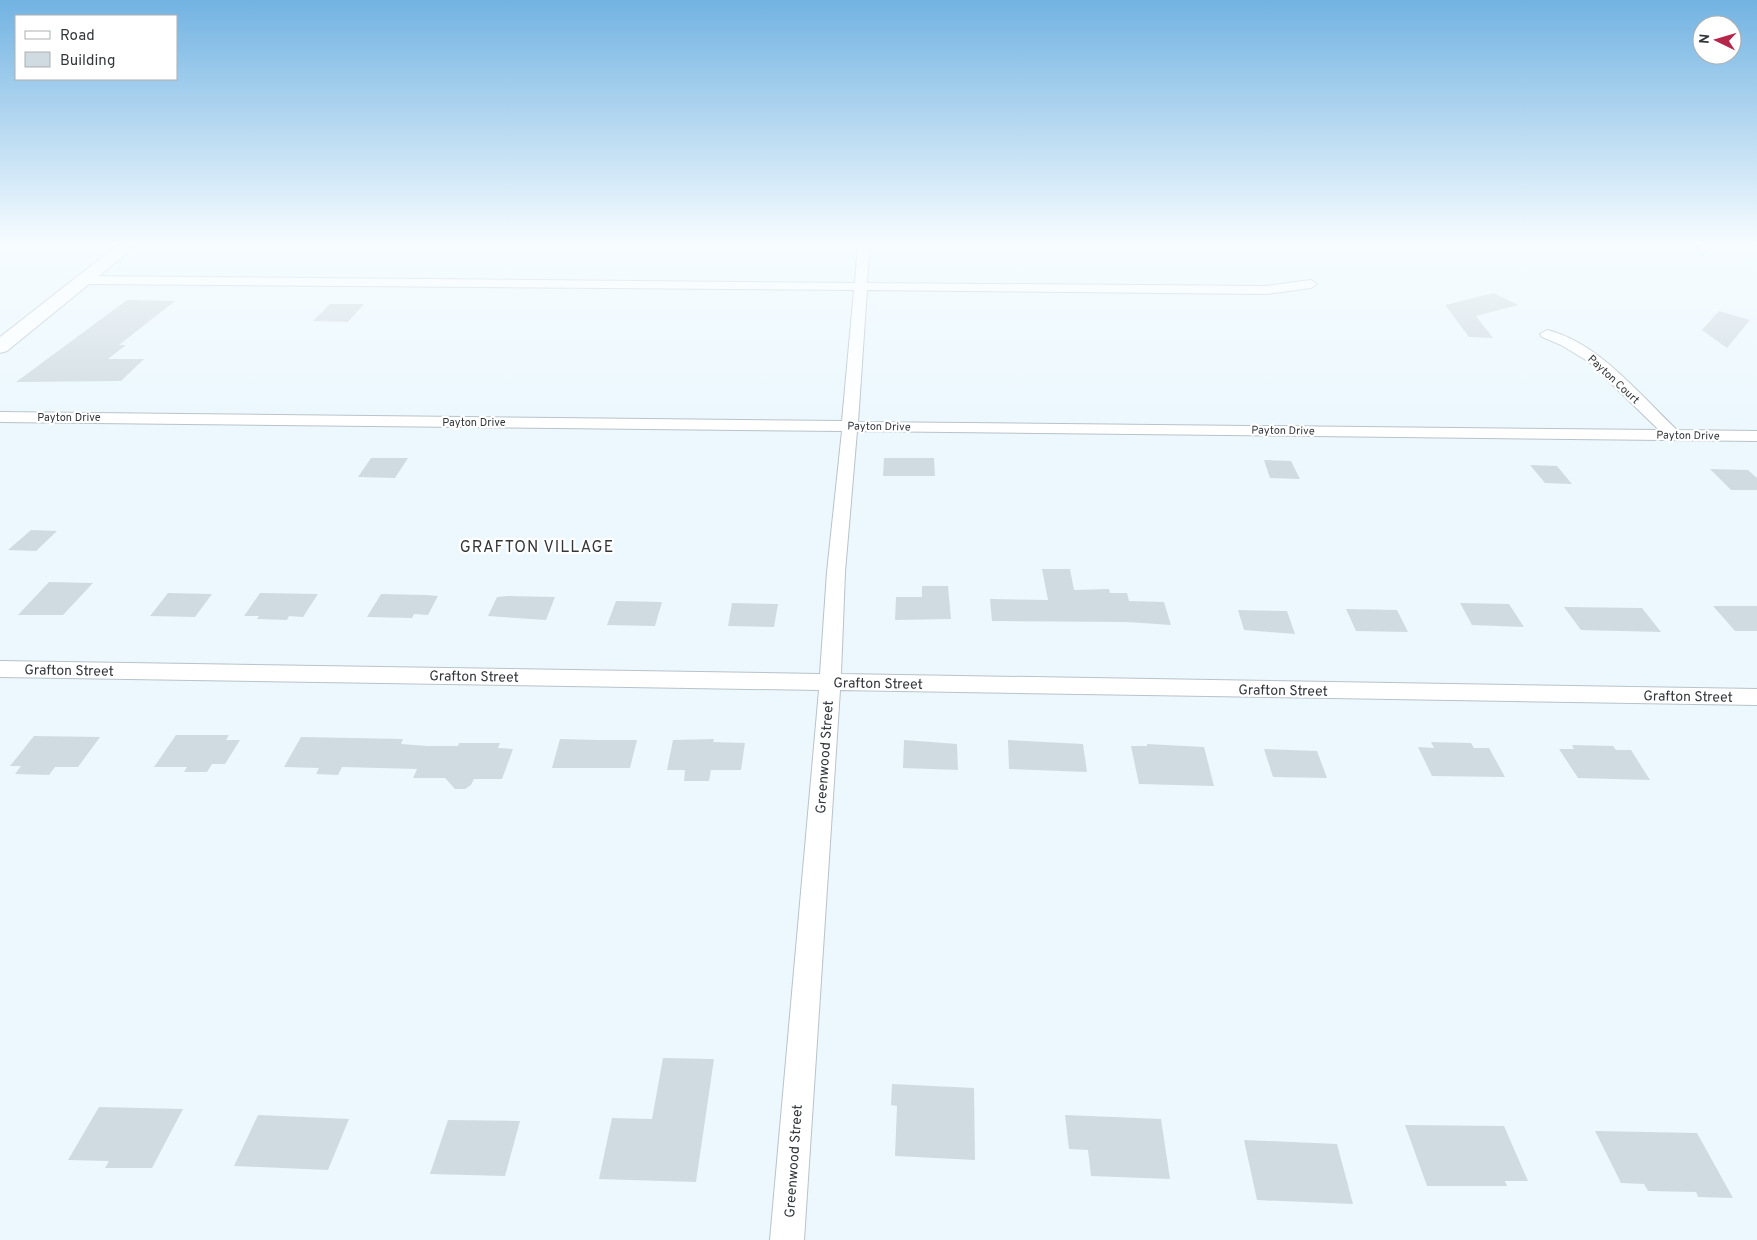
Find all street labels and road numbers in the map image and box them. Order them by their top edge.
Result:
street label: Payton Court [1585,352,1642,407]
street label: Payton Drive [37,411,101,425]
street label: Payton Drive [442,416,506,430]
street label: Payton Drive [847,419,911,435]
street label: Payton Drive [1251,423,1315,439]
street label: Payton Drive [1656,428,1720,444]
street label: Grafton Street [24,662,114,681]
street label: Grafton Street [429,668,519,687]
street label: Grafton Street [833,675,923,694]
street label: Grafton Street [1238,682,1328,701]
street label: Grafton Street [1643,688,1733,707]
street label: Greenwood Street [813,700,838,814]
street label: Greenwood Street [782,1104,807,1218]

